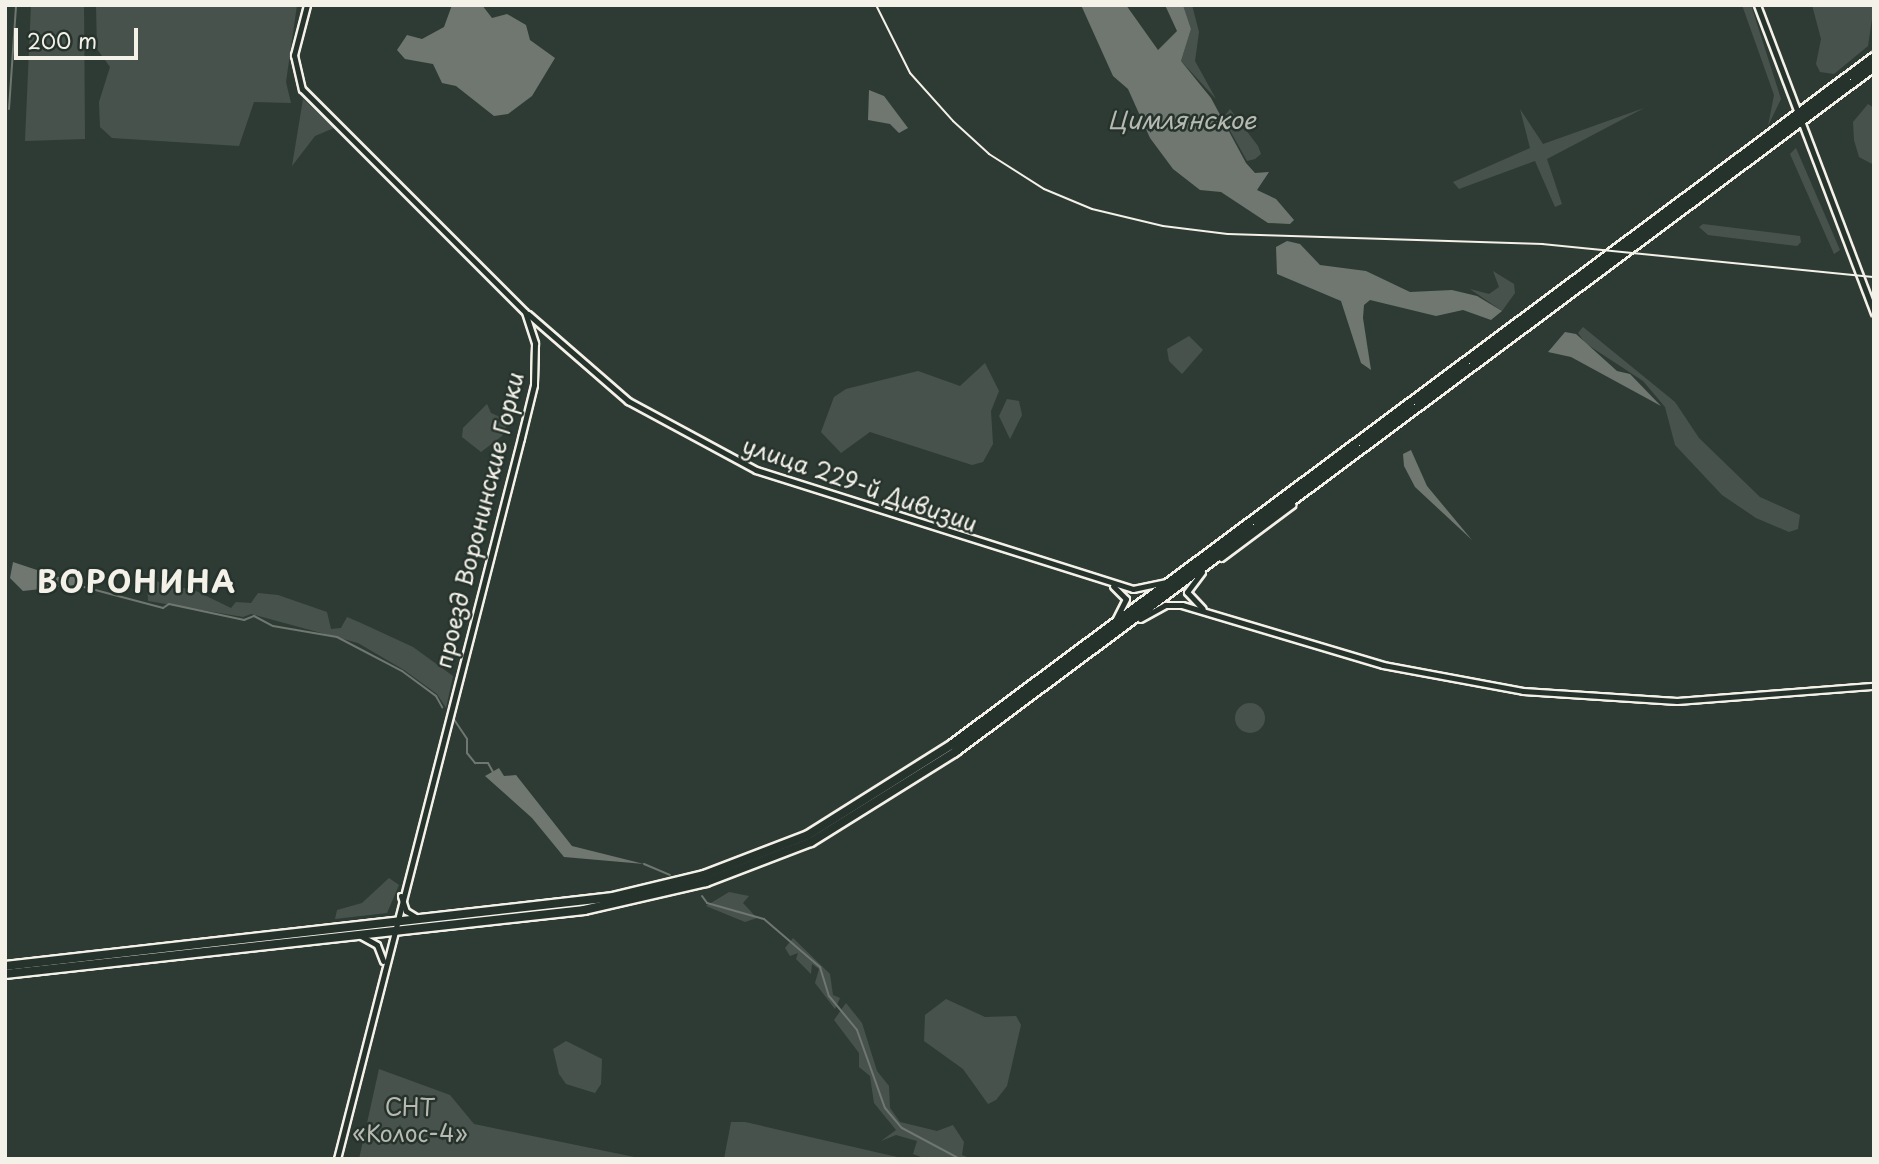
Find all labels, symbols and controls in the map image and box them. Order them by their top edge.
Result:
scale bar [18,14,142,58]
text: 200 m [27,24,97,56]
water label: Цимлянское [1108,106,1256,134]
street label: проезд Воронинские Горки [429,369,529,671]
street label: улица 229-й Дивизии [738,431,982,537]
district label: ВОРОНИНА [38,563,236,599]
park label: СНТ «Колос-4» [352,1093,468,1147]

